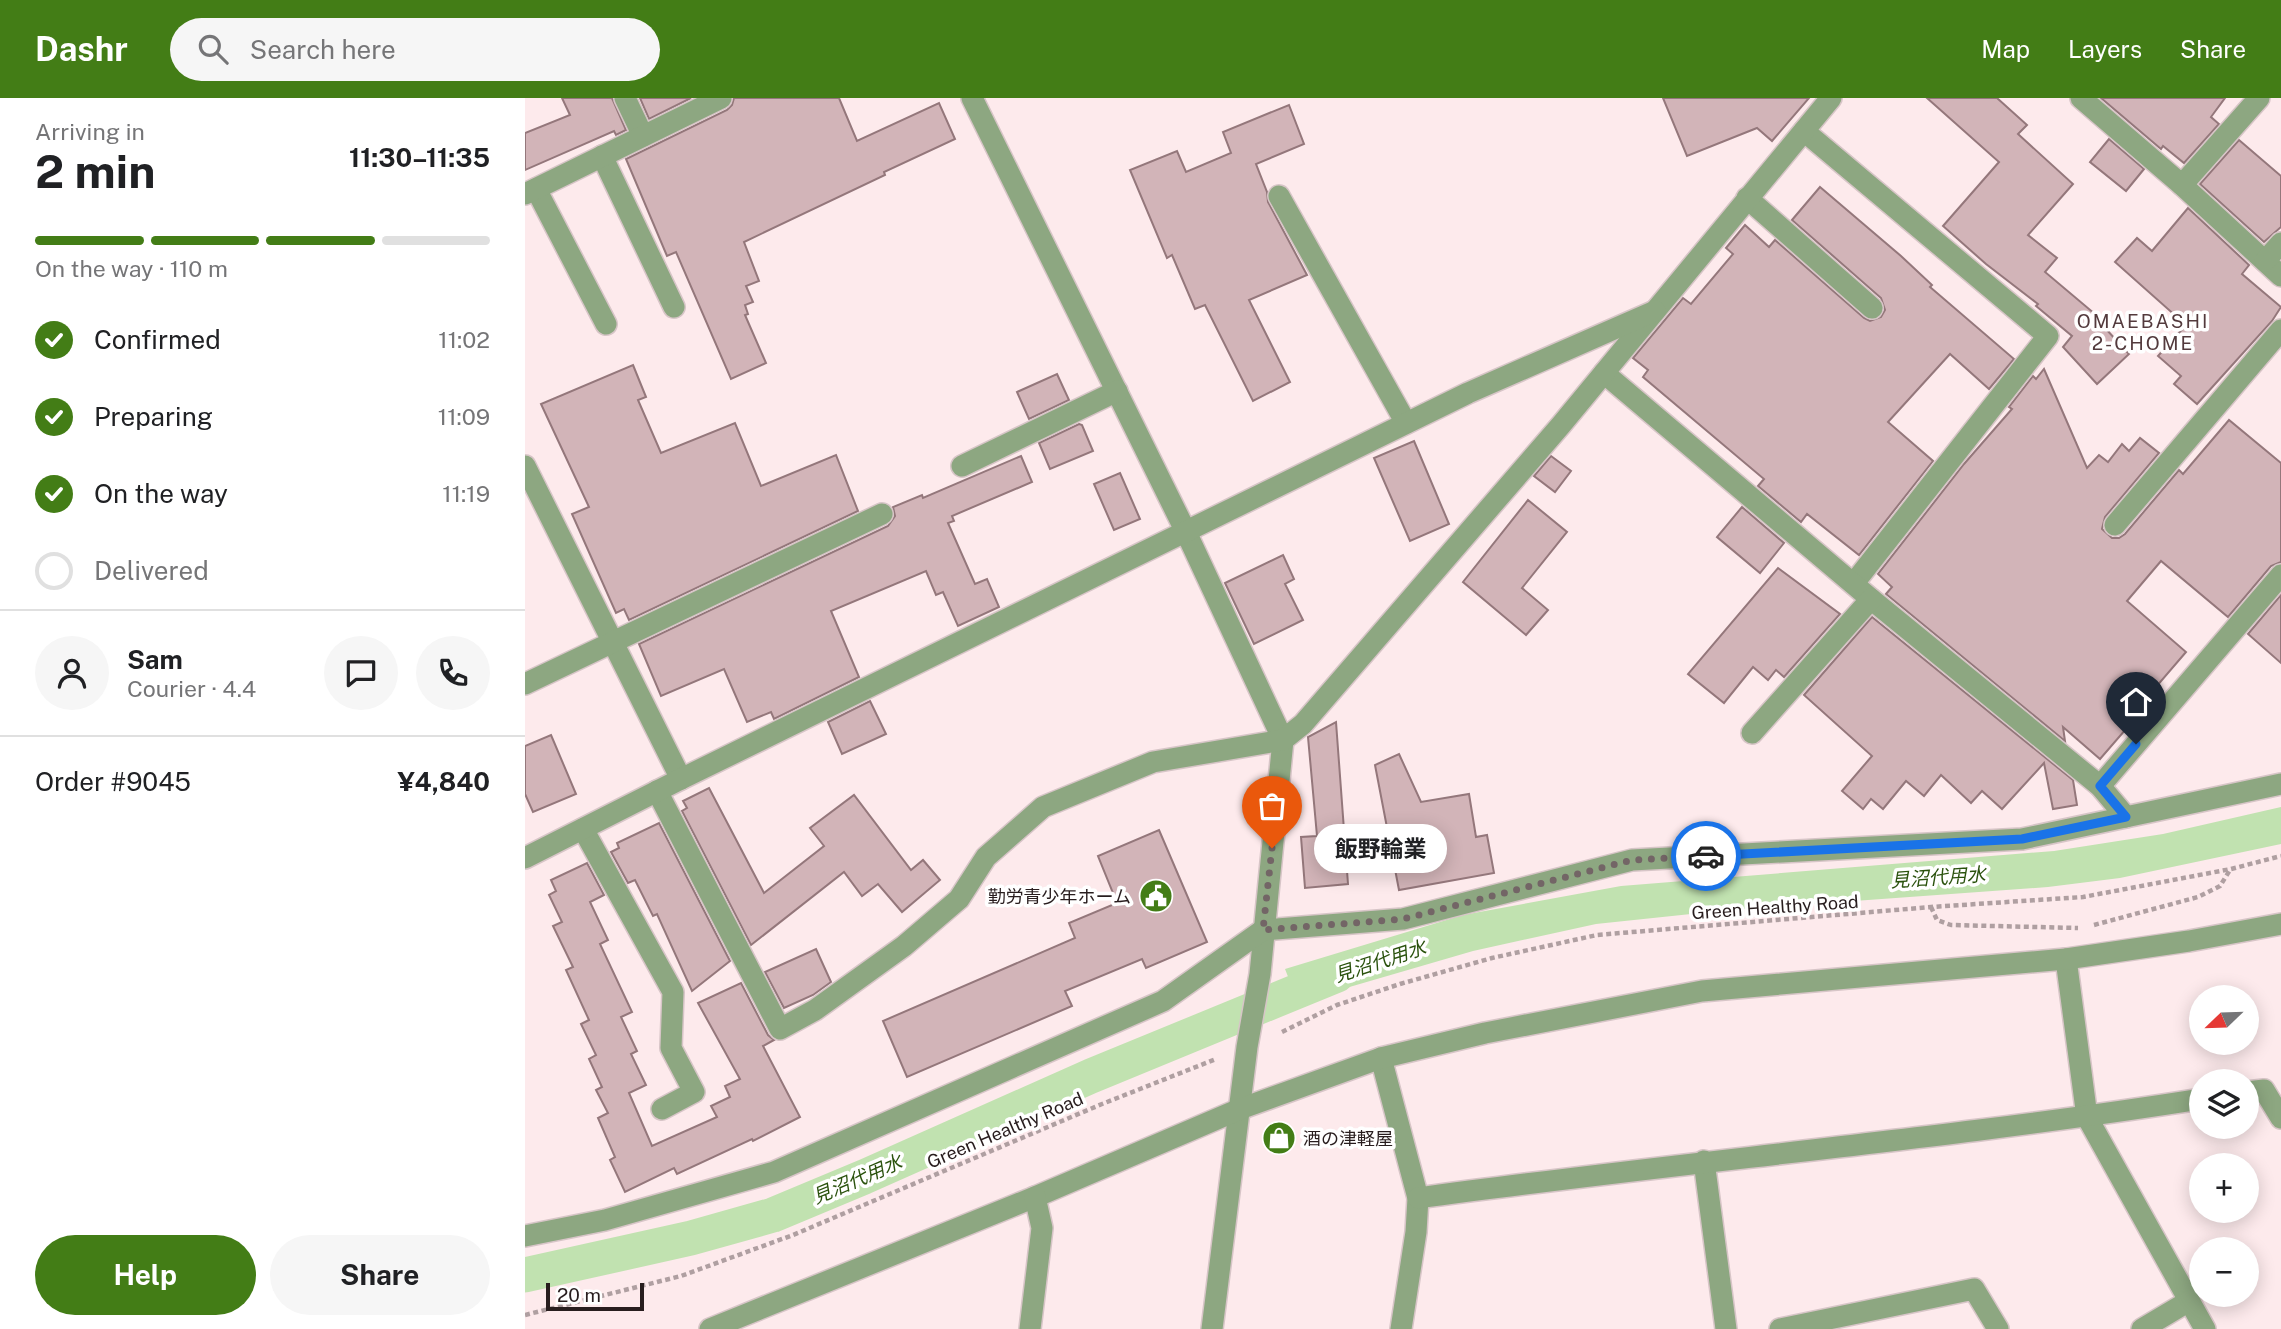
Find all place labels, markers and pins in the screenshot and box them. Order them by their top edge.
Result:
pin [2106,672,2166,744]
pin [1242,776,1302,848]
callout: 飯野輪業 [1314,824,1447,872]
public building icon: 勤労青少年ホーム [1137,877,1175,915]
place label: 勤労青少年ホーム [988,886,1131,907]
shop icon: 酒の津軽屋 [1260,1119,1298,1157]
place label: 酒の津軽屋 [1303,1128,1393,1149]

